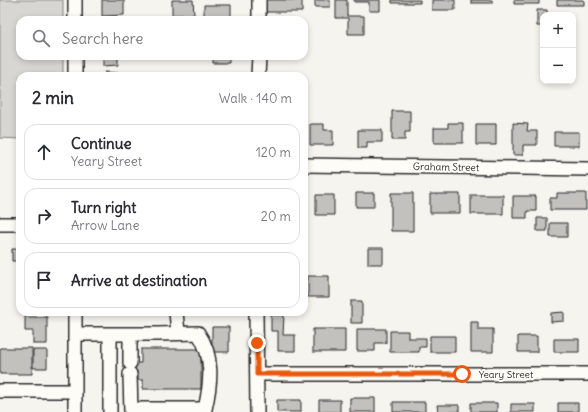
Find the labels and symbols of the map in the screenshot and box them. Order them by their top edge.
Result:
street label: Graham Street [413,160,480,174]
route end [248,334,266,352]
route start [453,365,471,383]
street label: Yeary Street [479,368,534,381]

